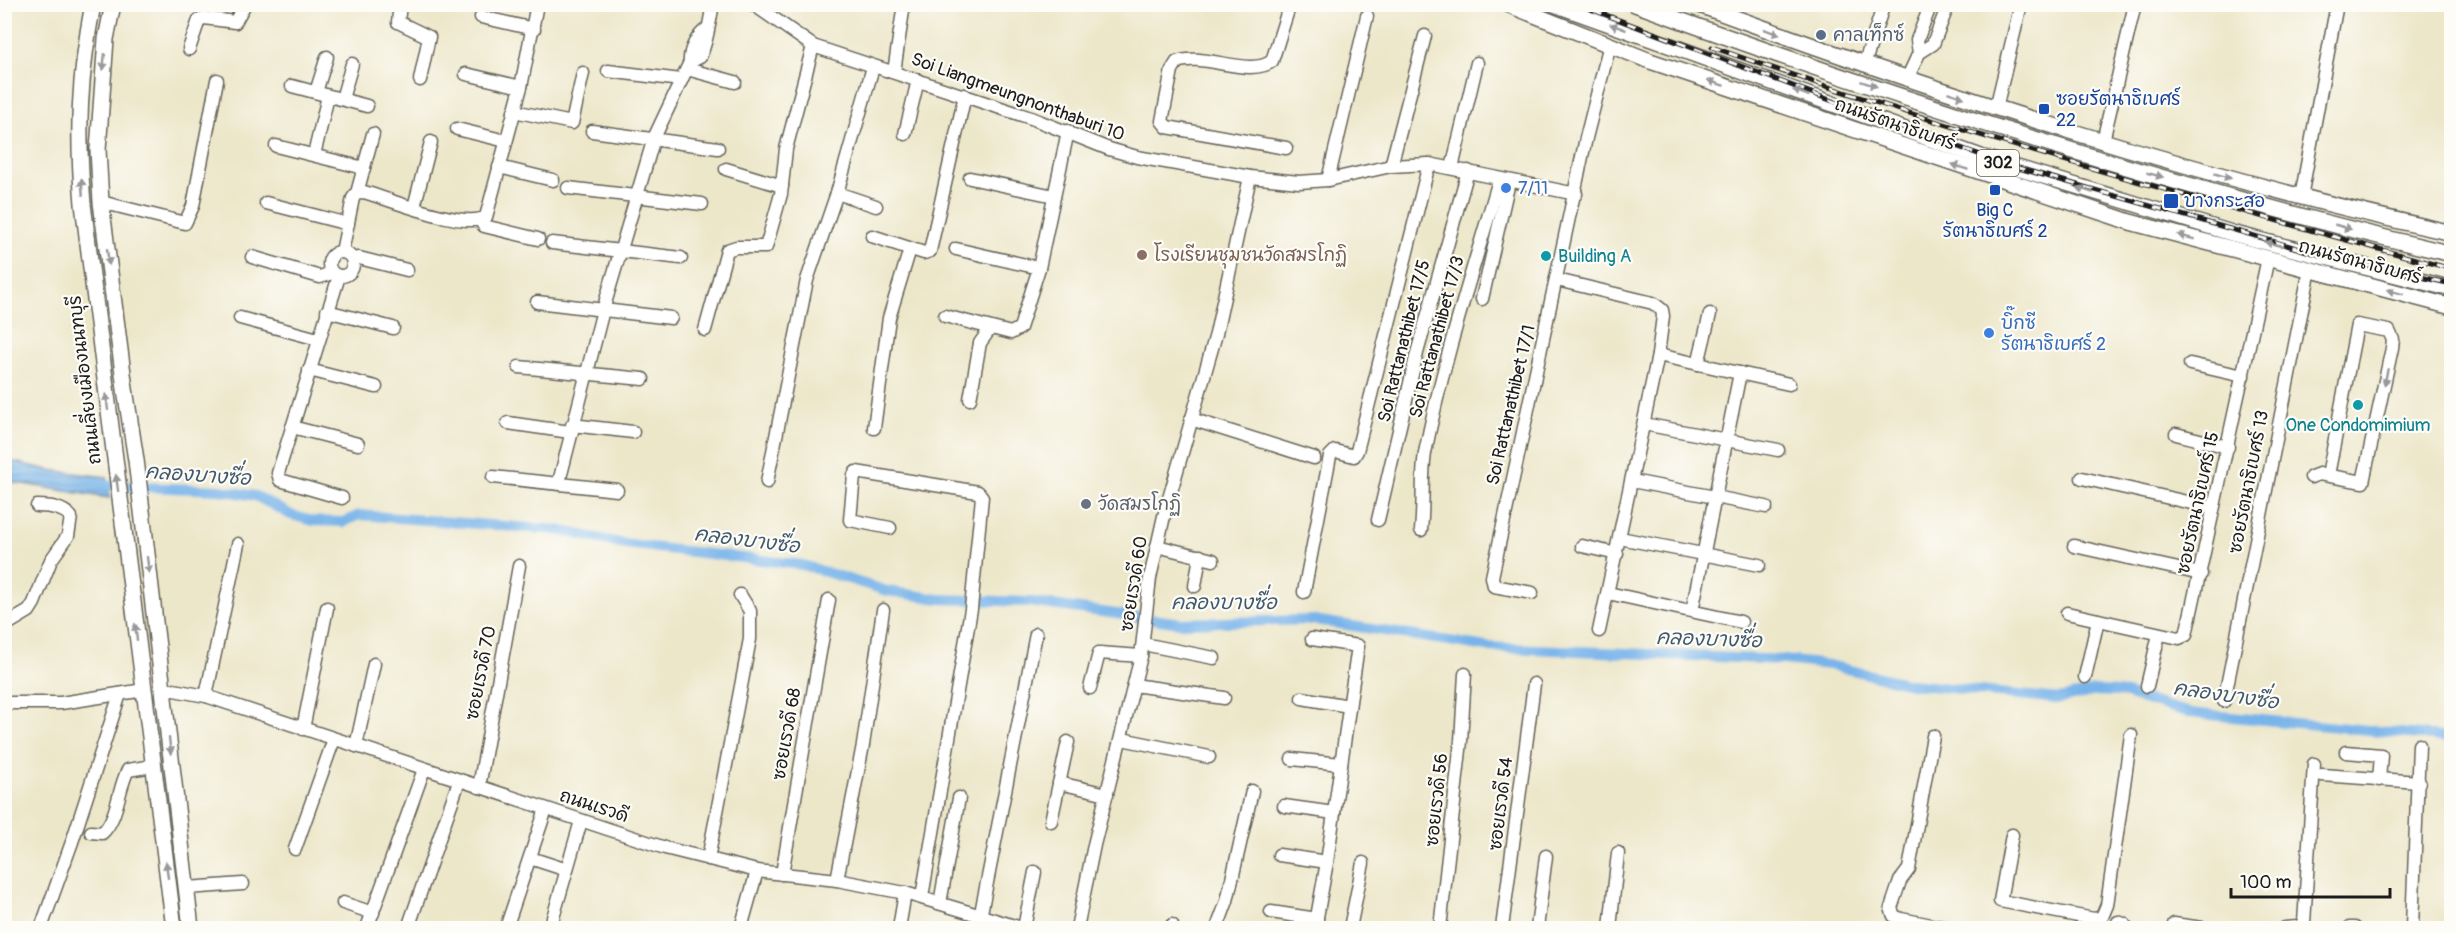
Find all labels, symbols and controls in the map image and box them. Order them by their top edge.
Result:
one-way arrow [1609,22,1627,32]
place label: คาลเท็กซ์ [1833,22,1905,47]
one-way arrow [1763,27,1781,37]
marker: คาลเท็กซ์ [1814,28,1828,42]
street label: Soi Liangmeungnonthaburi 10 [908,48,1128,146]
one-way arrow [99,53,109,72]
one-way arrow [1707,77,1725,87]
one-way arrow [1860,80,1878,89]
place label: ซอยรัตนาธิเบศร์ 22 [2056,86,2181,132]
one-way arrow [1792,88,1810,98]
street label: ถนนรัตนาธิเบศร์ [1832,91,1960,156]
one-way arrow [1947,91,1965,100]
marker: ซอยรัตนาธิเบศร์ 22 [2037,102,2051,116]
road number: 302 [1977,150,2019,176]
one-way arrow [1951,161,1969,171]
one-way arrow [2146,171,2164,180]
one-way arrow [2214,172,2232,181]
place label: 7/11 [1518,177,1548,200]
one-way arrow [77,178,87,197]
marker: 7/11 [1499,181,1513,195]
marker: Big C รัตนาธิเบศร์ 2 [1988,183,2002,197]
one-way arrow [2076,185,2094,194]
place label: บางกระสอ [2184,190,2265,213]
marker: บางกระสอ [2162,192,2180,210]
place label: Big C รัตนาธิเบศร์ 2 [1943,199,2047,243]
one-way arrow [2334,223,2352,232]
one-way arrow [2177,231,2195,241]
street label: ถนนรัตนาธิเบศร์ [2296,233,2425,290]
one-way arrow [2263,239,2281,248]
place label: โรงเรียนชุมชนวัดสมรโกฏิ [1154,242,1347,269]
place label: Building A [1558,245,1632,268]
one-way arrow [103,247,113,266]
marker: โรงเรียนชุมชนวัดสมรโกฏิ [1135,248,1149,262]
marker: Building A [1539,249,1553,263]
street label: Soi Rattanathibet 17/3 [1404,253,1470,421]
street label: Soi Rattanathibet 17/5 [1373,257,1435,425]
one-way arrow [2386,286,2404,296]
street label: ถนนเลี่ยงเมืองนนทบุรี [56,294,109,467]
place label: บิ๊กซี รัตนาธิเบศร์ 2 [2001,305,2106,356]
street label: Soi Rattanathibet 17/1 [1481,323,1541,487]
marker: บิ๊กซี รัตนาธิเบศร์ 2 [1982,326,1996,340]
one-way arrow [2380,368,2390,386]
one-way arrow [103,392,112,411]
marker: One Condomimium [2351,398,2365,412]
street label: ซอยรัตนาธิเบศร์ 13 [2222,408,2274,556]
place label: One Condomimium [2285,414,2431,437]
street label: ซอยรัตนาธิเบศร์ 15 [2170,429,2224,576]
water label: คลองบางซื่อ [144,453,253,491]
one-way arrow [113,474,122,493]
place label: วัดสมรโกฏิ [1098,491,1181,516]
marker: วัดสมรโกฏิ [1079,497,1093,511]
water label: คลองบางซื่อ [693,515,803,559]
street label: ซอยเรวดี 60 [1114,534,1153,634]
one-way arrow [144,555,153,574]
water label: คลองบางซื่อ [1171,584,1278,615]
water label: คลองบางซื่อ [1656,619,1764,653]
one-way arrow [132,623,141,642]
street label: ซอยเรวดี 70 [460,624,501,722]
water label: คลองบางซื่อ [2172,669,2282,715]
street label: ซอยเรวดี 68 [767,686,806,782]
one-way arrow [165,736,175,755]
street label: ซอยเรวดี 56 [1420,752,1453,848]
street label: ซอยเรวดี 54 [1483,755,1518,852]
street label: ถนนเรวดี [557,783,632,828]
one-way arrow [162,861,172,880]
scale bar [2231,861,2390,899]
text: 100 m [2240,871,2292,894]

